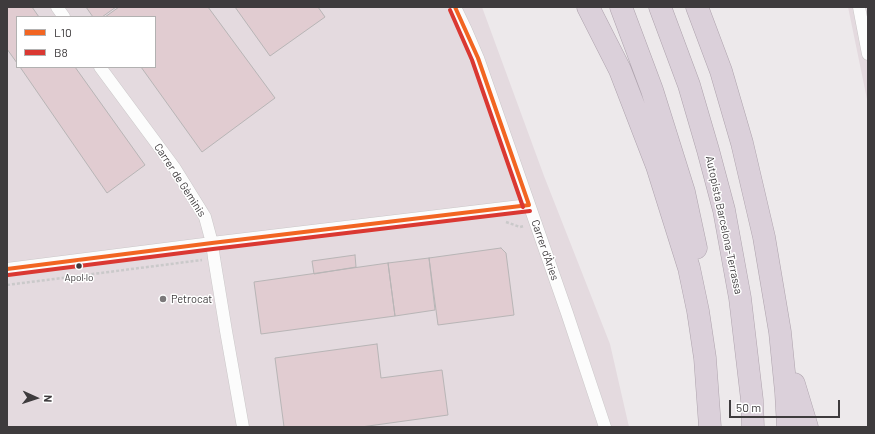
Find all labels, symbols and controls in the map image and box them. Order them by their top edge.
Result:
legend [16,16,156,68]
text: L10 [54,25,72,39]
text: B8 [54,45,68,59]
street label: Carrer de Gèminis [151,141,209,219]
street label: Autopista Barcelona-Terrassa [703,155,745,295]
street label: Carrer d'Àries [528,218,562,282]
marker: Apol·lo [74,261,84,271]
place label: Apol·lo [64,272,94,284]
place label: Petrocat [171,292,212,306]
marker: Petrocat [158,294,168,304]
north arrow [16,378,56,418]
scale bar [731,392,842,418]
text: N [42,395,55,403]
text: 50 m [736,400,761,414]

